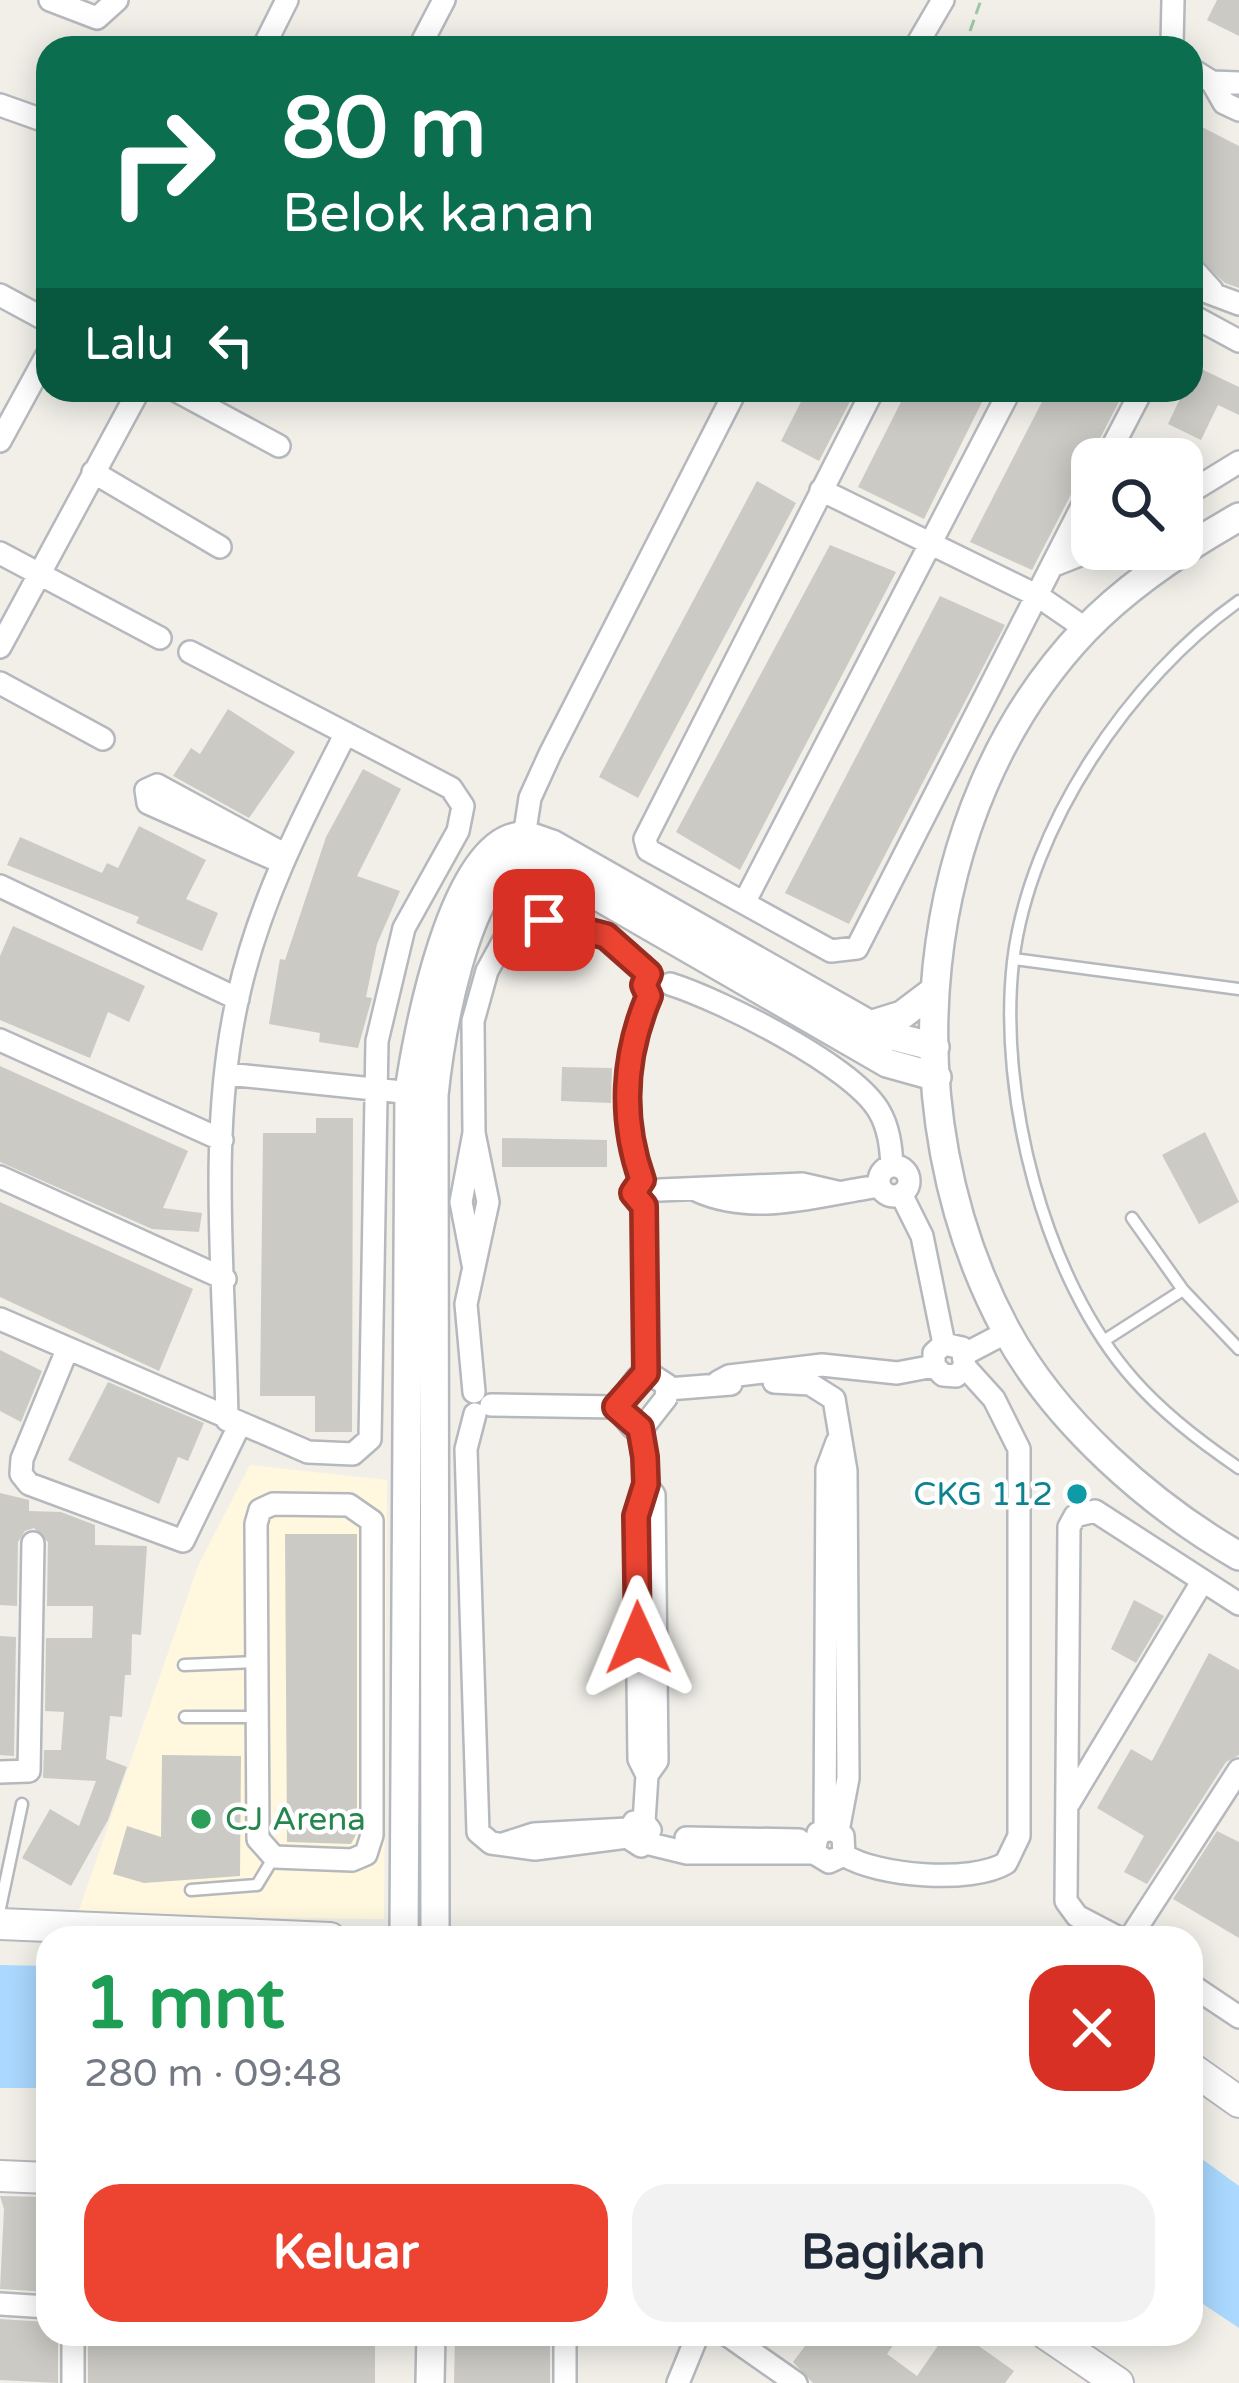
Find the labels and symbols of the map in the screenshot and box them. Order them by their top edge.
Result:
pin [493,869,595,971]
place label: CKG 112 [913,1475,1053,1514]
marker: CKG 112 [1064,1481,1090,1507]
position arrow [575,1575,701,1701]
place label: CJ Arena [225,1800,366,1839]
marker: CJ Arena [188,1806,214,1832]

